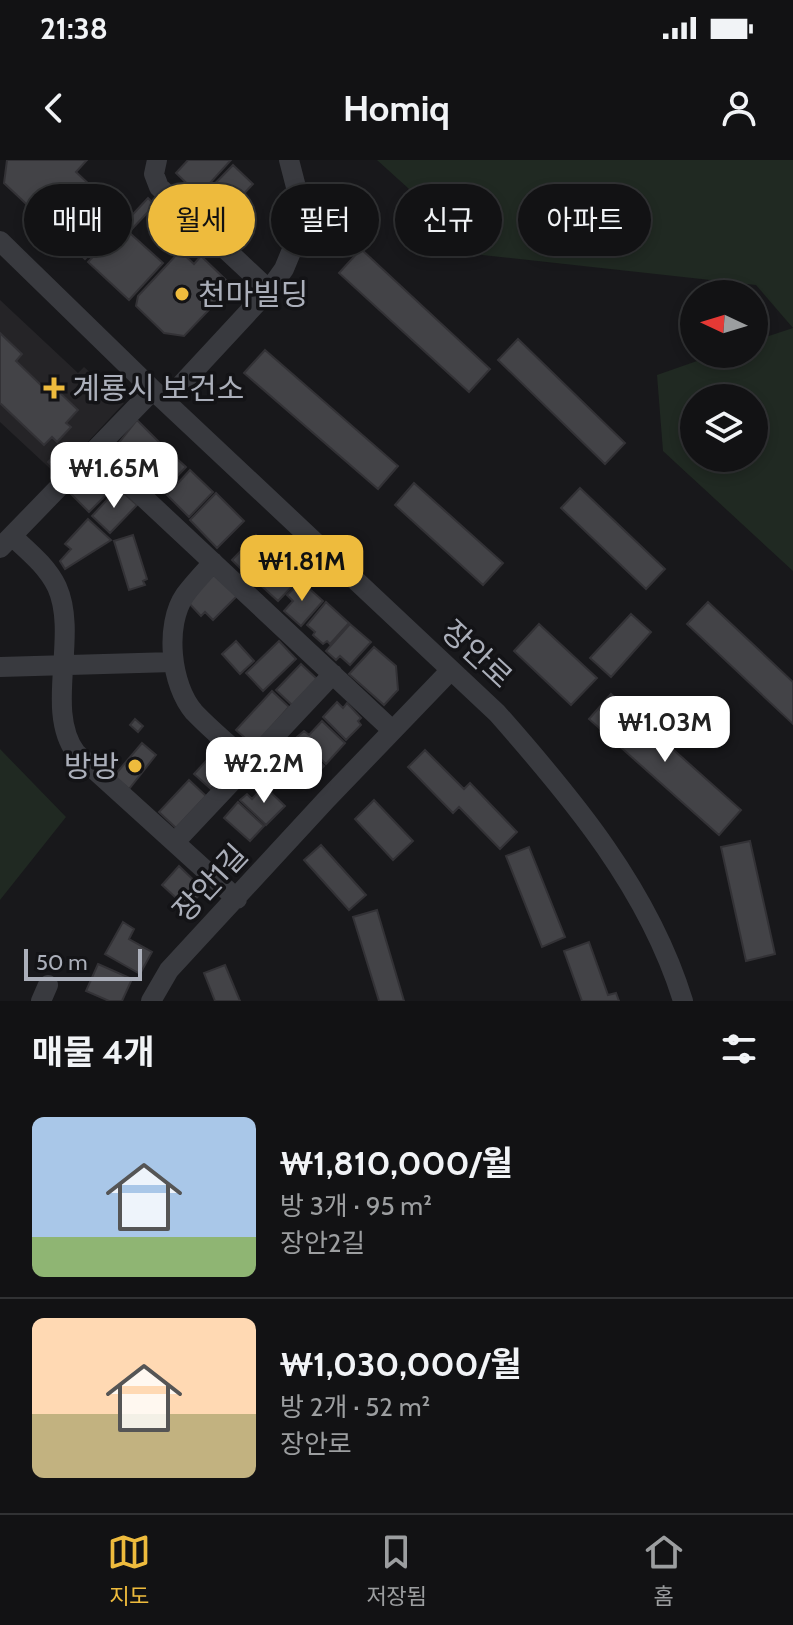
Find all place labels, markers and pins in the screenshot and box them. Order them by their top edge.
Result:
place label: 천마빌딩 [198,276,308,313]
marker: 천마빌딩 [173,285,191,303]
place label: 계룡시 보건소 [72,370,244,407]
marker: 계룡시 보건소 [43,377,65,399]
pin: ₩1.65M [49,442,179,510]
pin: ₩1.81M [237,535,367,603]
pin: ₩1.03M [600,696,730,764]
pin: ₩2.2M [208,737,320,805]
place label: 방방 [64,748,119,785]
marker: 방방 [126,757,144,775]

